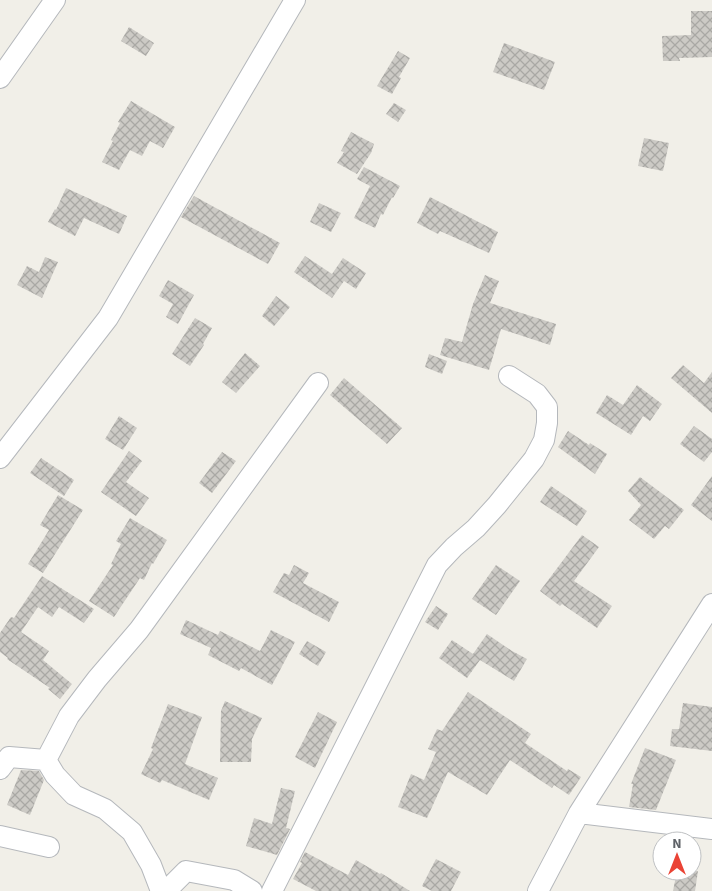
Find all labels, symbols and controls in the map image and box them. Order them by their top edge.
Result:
north arrow [652,831,702,881]
text: N [672,834,682,854]

